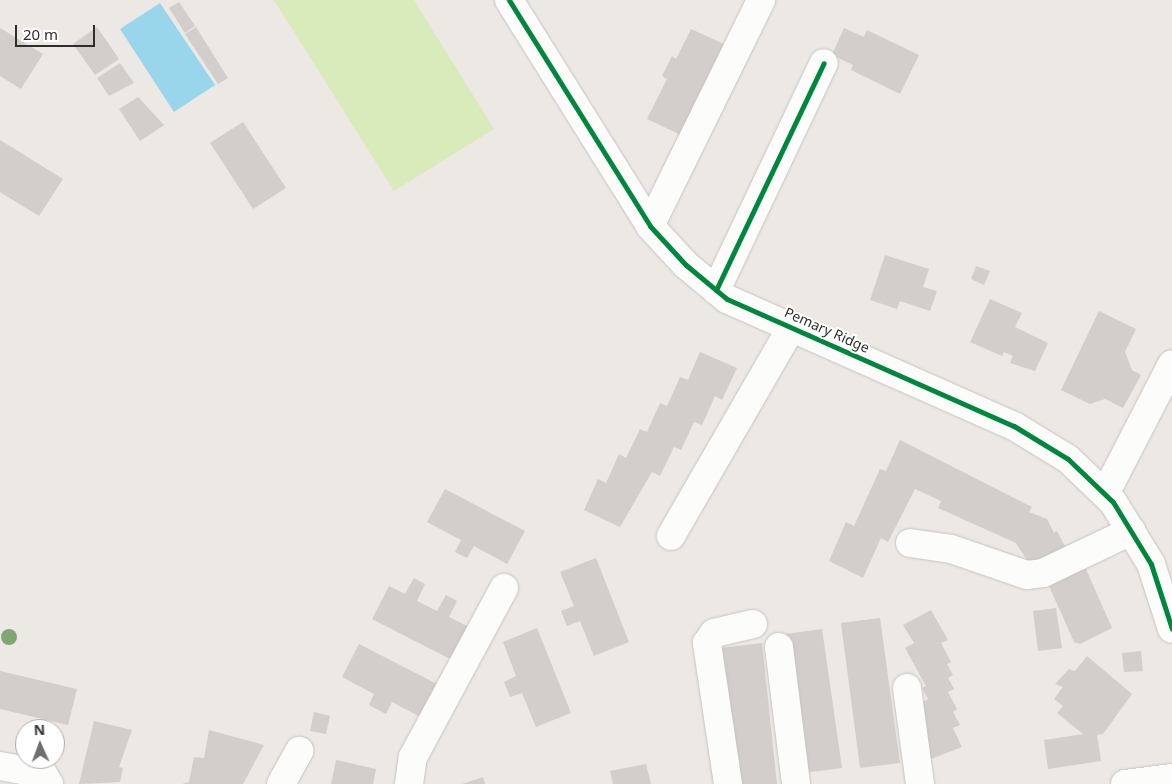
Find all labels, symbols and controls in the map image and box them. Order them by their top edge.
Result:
scale bar [18,15,98,47]
text: 20 m [23,24,58,44]
street label: Pemary Ridge [782,304,872,356]
north arrow [15,719,65,769]
text: N [33,720,46,739]

